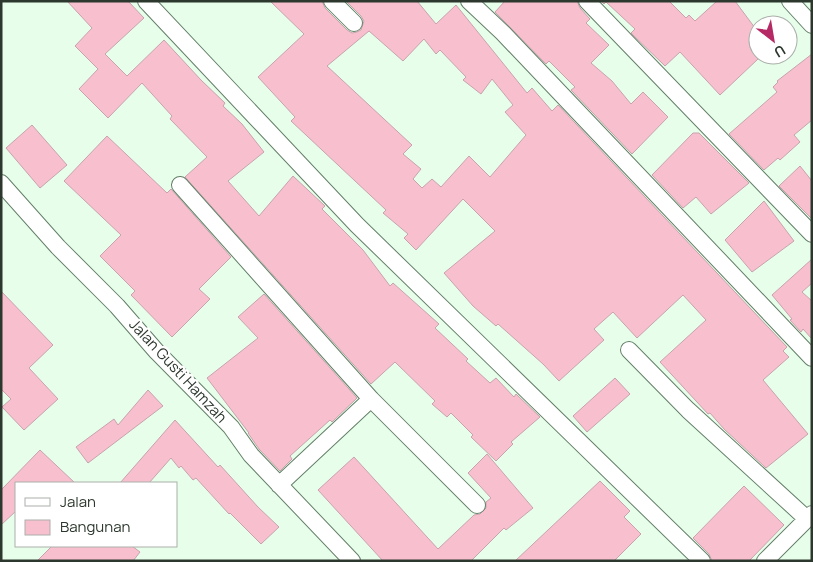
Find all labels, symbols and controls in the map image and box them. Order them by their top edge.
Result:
north arrow [748,15,798,65]
text: U [771,41,789,62]
street label: Jalan Gusti Hamzah [125,314,232,427]
legend [15,482,178,547]
text: Jalan [60,491,96,512]
text: Bangunan [60,516,130,537]

